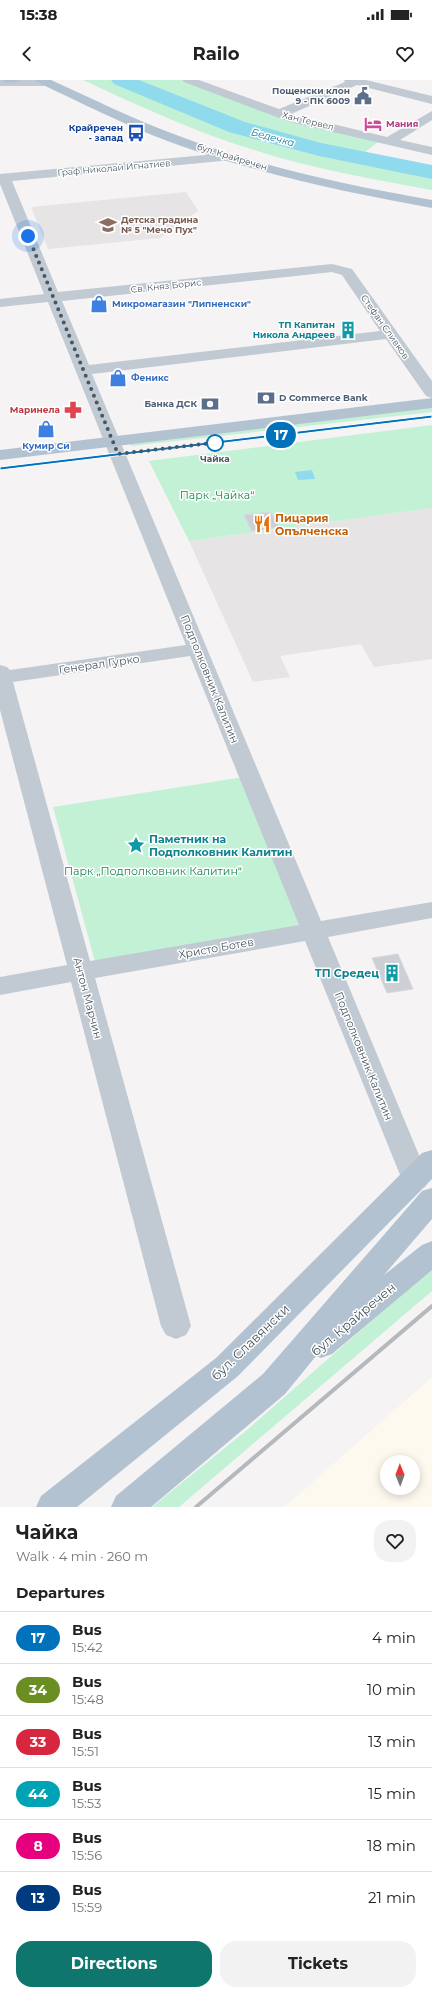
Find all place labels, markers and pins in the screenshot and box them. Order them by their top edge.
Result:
place label: Пощенски клон 9 - ПК 6009 [272,85,350,106]
public building icon: Пощенски клон 9 - ПК 6009 [353,86,373,106]
hotel icon: Мания [363,114,383,134]
place label: Мания [386,118,418,129]
place label: Крайречен - запад [69,122,124,143]
bus stop icon: Крайречен - запад [126,123,146,143]
place label: Детска градина № 5 "Мечо Пух" [121,214,198,235]
school or university icon: Детска градина № 5 "Мечо Пух" [98,215,118,235]
shop icon: Микромагазин "Липненски" [89,294,109,314]
place label: Микромагазин "Липненски" [112,298,251,309]
place label: ТП Капитан Никола Андреев [253,319,335,340]
building icon: ТП Капитан Никола Андреев [338,320,358,340]
shop icon: Феникс [108,368,128,388]
place label: Феникс [131,372,170,383]
bank icon: D Commerce Bank [256,388,276,408]
place label: D Commerce Bank [279,392,368,403]
bank icon: Банка ДСК [200,394,220,414]
place label: Банка ДСК [144,398,197,409]
pharmacy icon: Маринела [63,400,83,420]
place label: Маринела [10,404,60,415]
shop icon: Кумир Си [36,419,56,439]
marker: Чайка [206,434,224,452]
place label: Кумир Си [22,440,70,451]
place label: Чайка [200,453,230,464]
place label: Пицария Опълченска [275,511,348,538]
restaurant icon: Пицария Опълченска [252,514,272,534]
place label: Паметник на Подполковник Калитин [149,832,292,859]
place icon: Паметник на Подполковник Калитин [126,835,146,855]
building icon: ТП Средец [382,963,402,983]
place label: ТП Средец [315,966,379,980]

